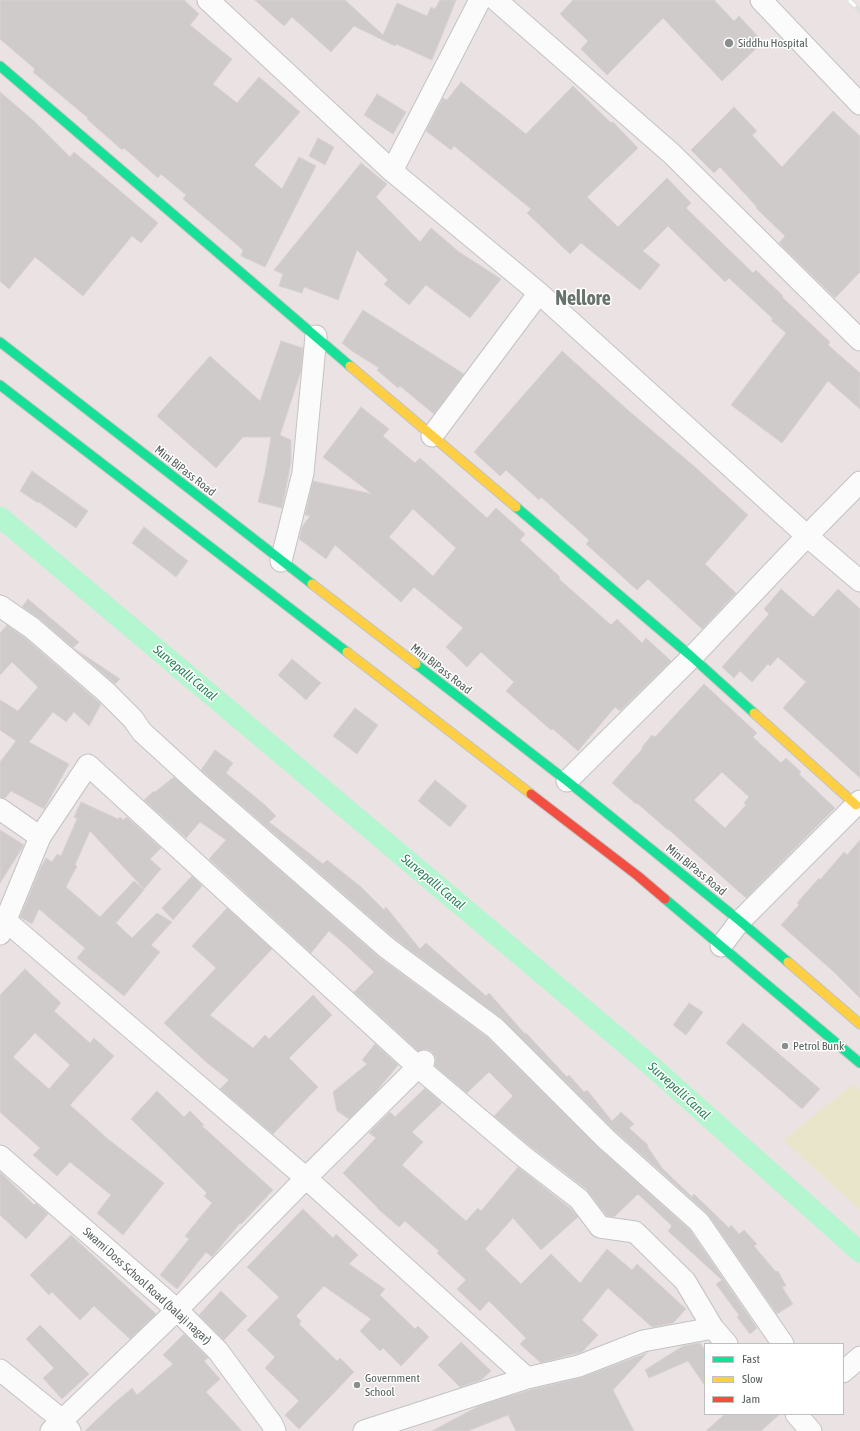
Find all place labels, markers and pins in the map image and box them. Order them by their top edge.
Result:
place label: Siddhu Hospital [738,36,808,50]
marker: Siddhu Hospital [723,37,735,49]
place label: Petrol Bunk [793,1039,844,1053]
marker: Petrol Bunk [780,1041,790,1051]
place label: Government School [365,1371,420,1399]
marker: Government School [352,1380,362,1390]

